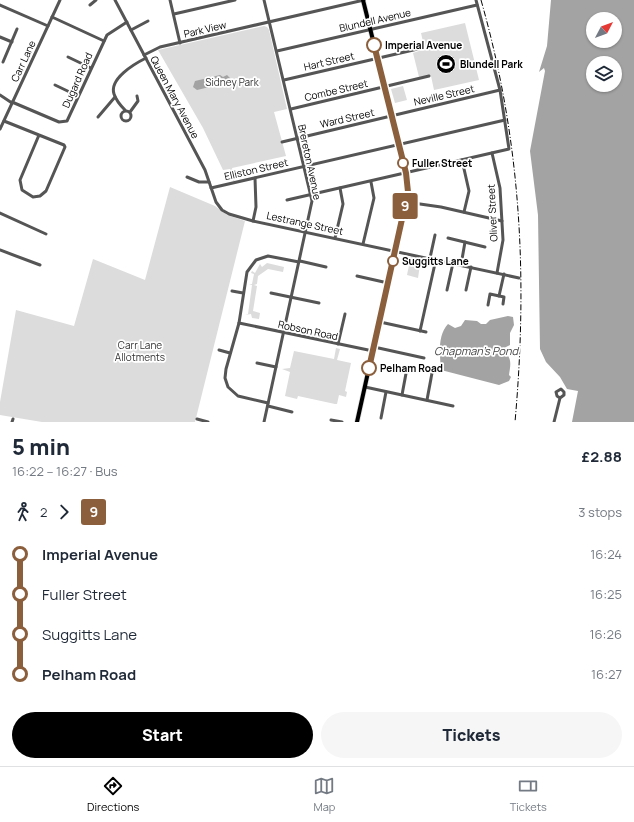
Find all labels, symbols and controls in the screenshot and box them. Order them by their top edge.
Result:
street label: Blundell Avenue [338,5,412,35]
north arrow [586,12,622,48]
map controls [586,12,622,92]
street label: Park View [182,17,228,41]
marker: Imperial Avenue [366,37,382,53]
street label: Carr Lane [7,38,39,84]
place label: Imperial Avenue [385,38,462,52]
street label: Hart Street [302,48,356,74]
street label: Dugard Road [59,50,95,110]
street label: Queen Mary Avenue [147,53,203,141]
sports icon: Blundell Park [435,53,457,75]
button: layers [586,56,622,92]
place label: Blundell Park [460,57,523,71]
park label: Sidney Park [205,75,260,89]
street label: Combe Street [303,76,369,104]
street label: Neville Street [412,81,476,109]
street label: Ward Street [319,105,375,131]
street label: Brereton Avenue [295,123,325,201]
street label: Elliston Street [223,155,289,183]
place label: Fuller Street [412,156,472,170]
marker: Fuller Street [397,157,409,169]
street label: Oliver Street [484,184,500,242]
line badge: 9 [392,193,418,219]
text: 9 [401,196,409,215]
street label: Lestrange Street [265,208,345,238]
place label: Suggitts Lane [402,254,469,268]
marker: Suggitts Lane [387,255,399,267]
street label: Robson Road [277,317,339,343]
park label: Carr Lane Allotments [115,338,165,364]
water label: Chapman's Pond [434,343,520,358]
marker: Pelham Road [361,360,377,376]
place label: Pelham Road [380,361,443,375]
text: 5 min [12,432,70,462]
text: £2.88 [582,446,622,467]
text: 16:22 – 16:27 · Bus [12,462,118,480]
icon: walk [12,501,34,523]
icon: forward [53,501,75,523]
text: 9 [89,502,98,521]
text: 2 [40,503,47,521]
text: 3 stops [578,503,622,521]
text: Imperial Avenue [42,544,158,565]
text: 16:24 [590,545,622,563]
text: Fuller Street [42,584,127,605]
text: 16:25 [590,585,622,603]
text: Suggitts Lane [42,624,137,645]
text: 16:26 [589,625,622,643]
text: Pelham Road [42,664,136,685]
text: 16:27 [591,665,622,683]
button: Start [12,712,313,758]
button: Tickets [321,712,622,758]
tab: Directions [87,775,139,814]
tab: Map [313,775,335,814]
tab: Tickets [510,775,547,814]

